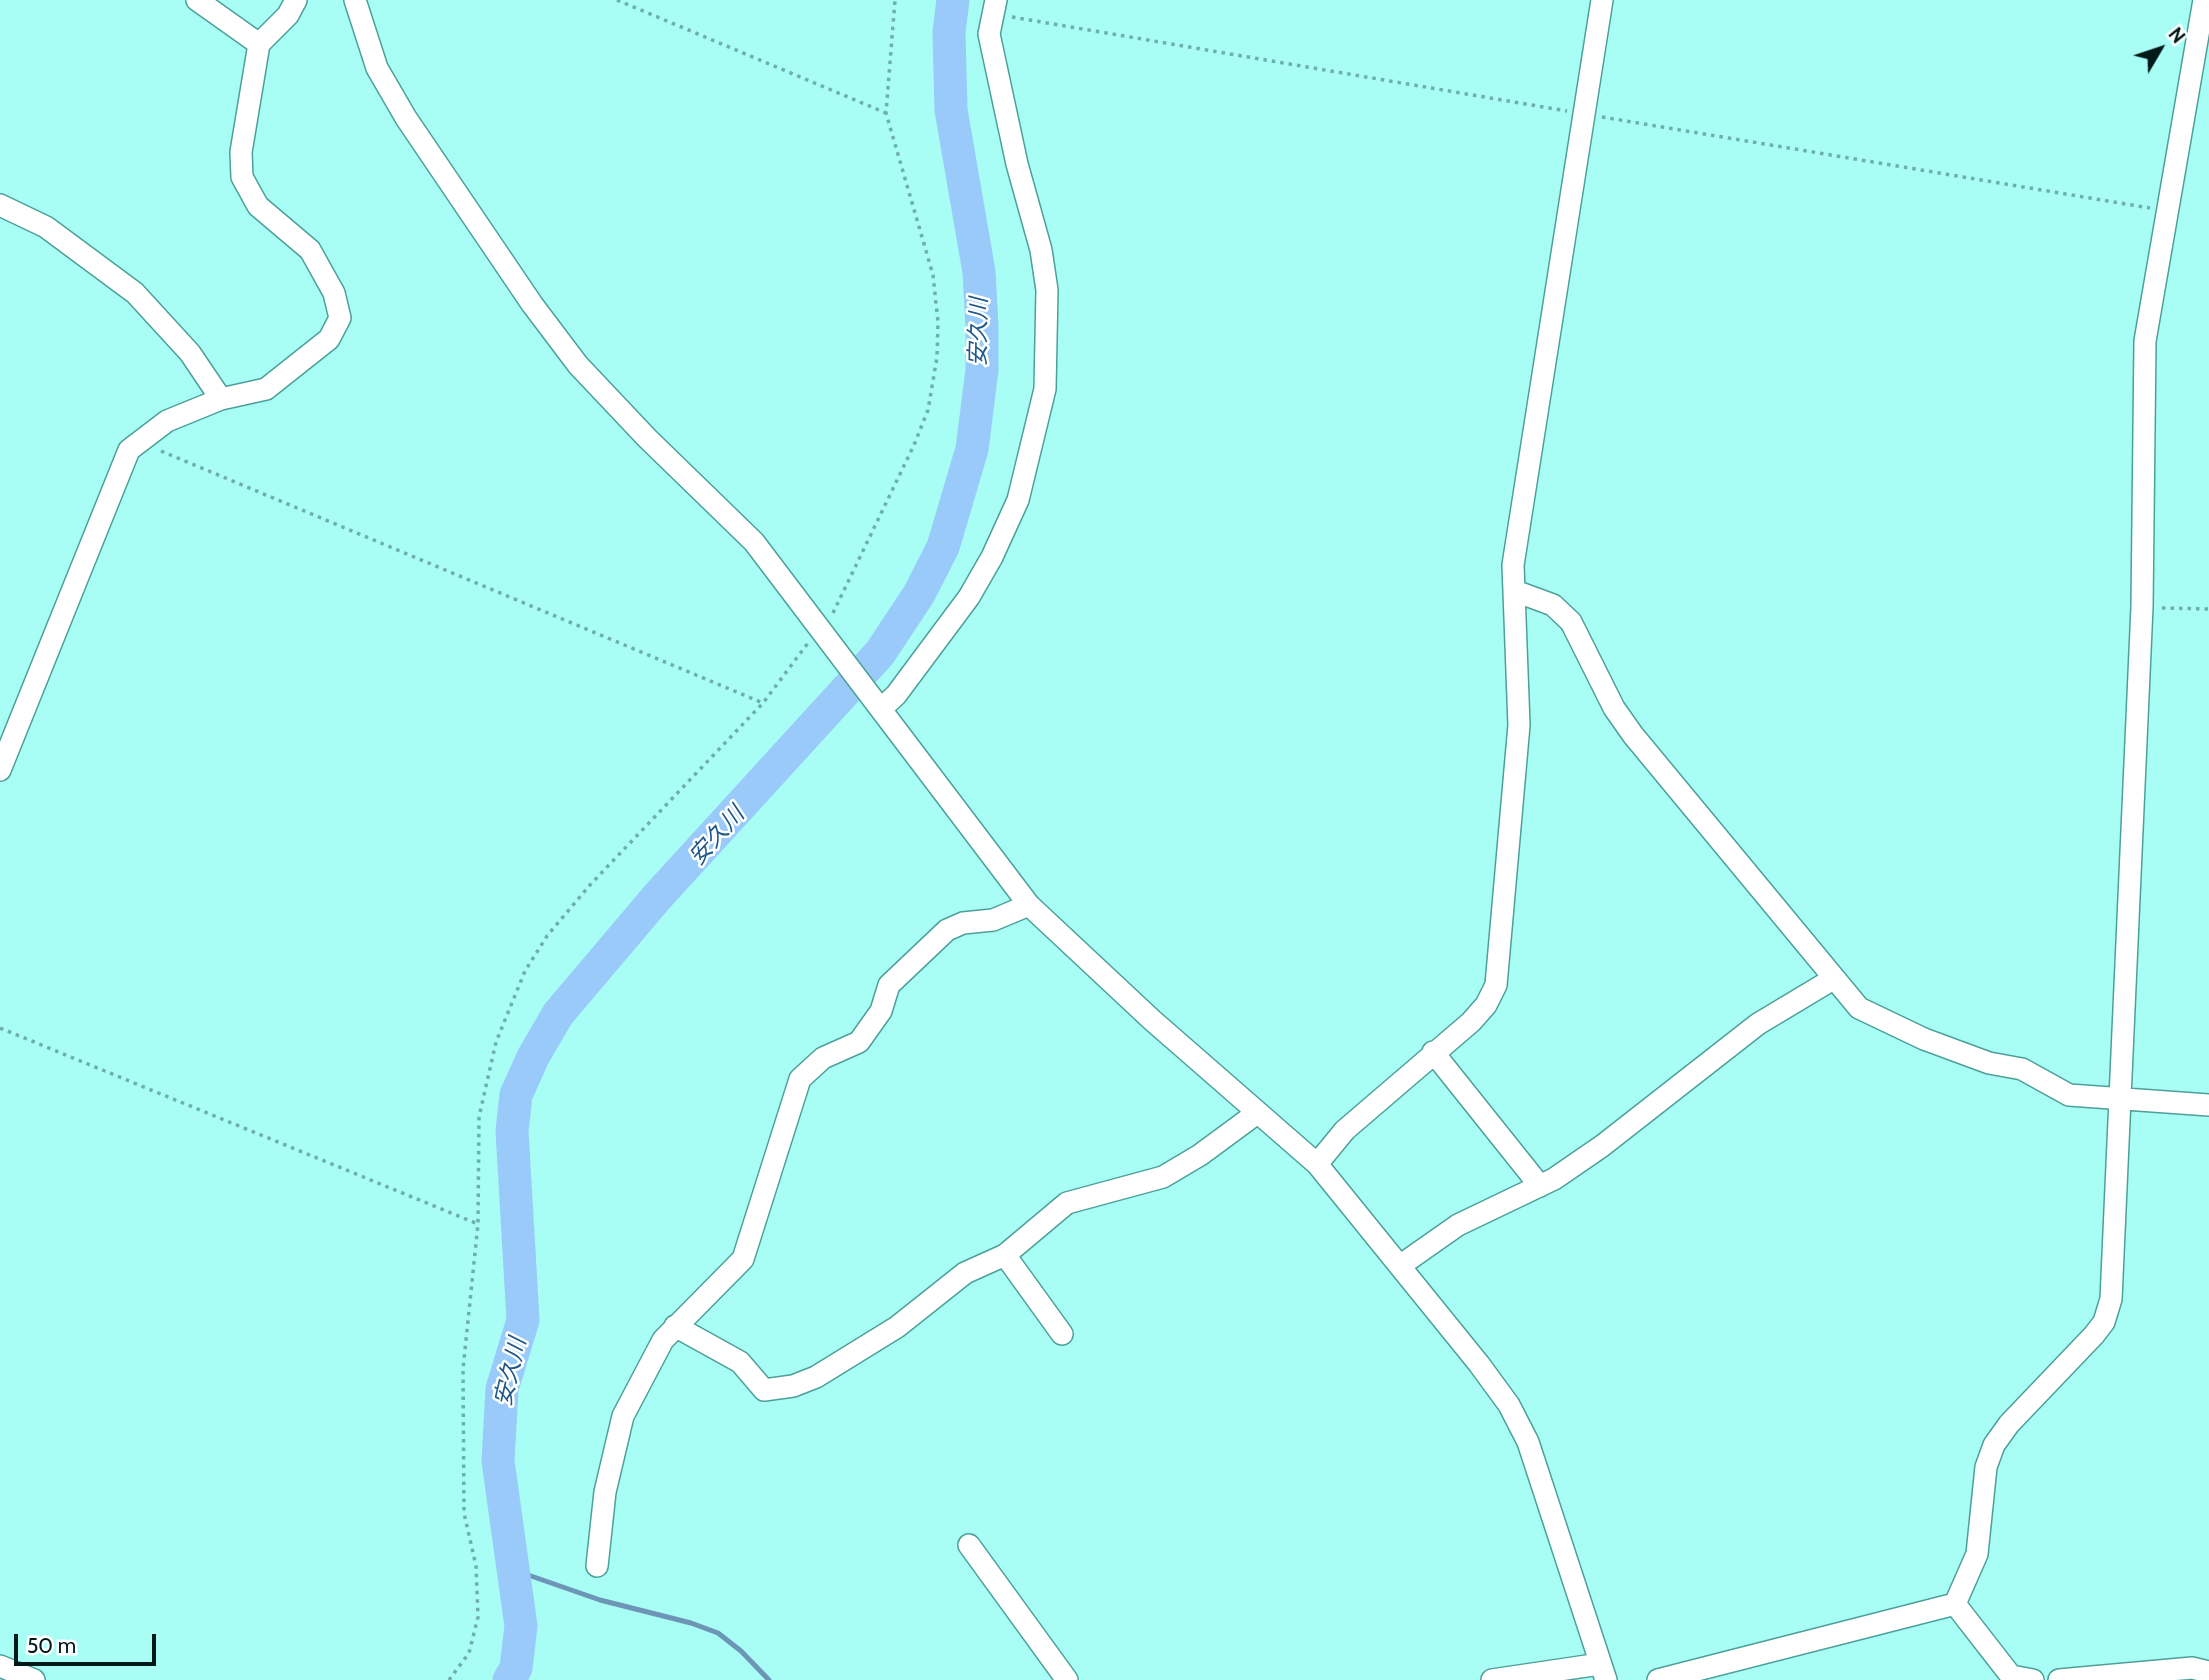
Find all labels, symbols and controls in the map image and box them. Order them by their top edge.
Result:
north arrow [2125,14,2195,84]
text: N [2164,23,2190,48]
water label: 安久川 [965,297,993,367]
water label: 安久川 [684,801,750,871]
water label: 安久川 [490,1335,532,1409]
scale bar [18,1620,159,1664]
text: 50 m [27,1633,76,1658]

